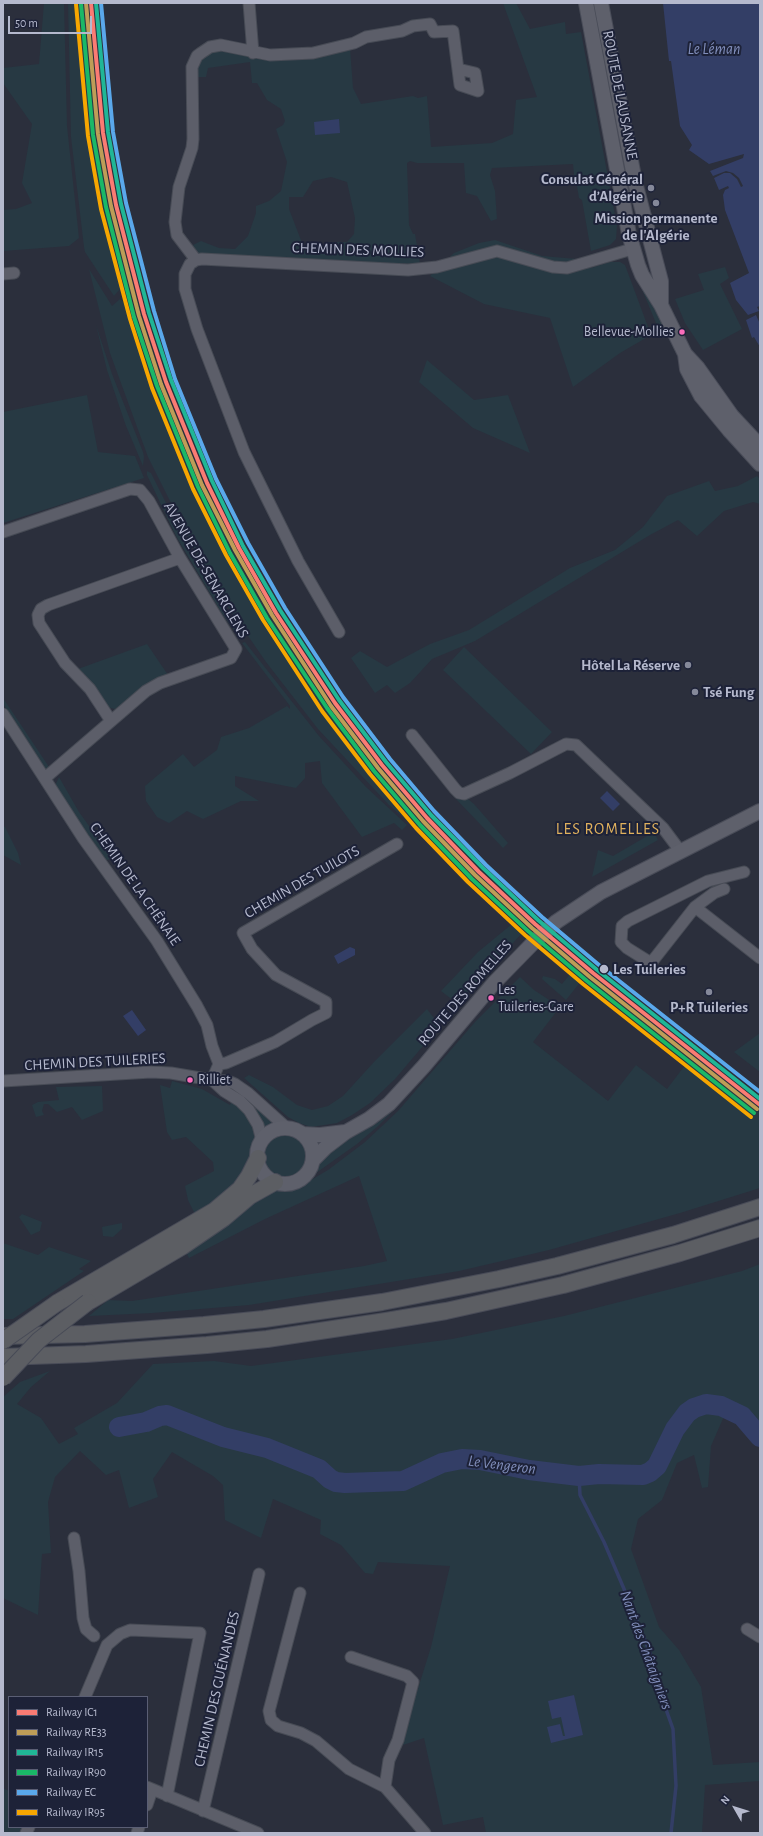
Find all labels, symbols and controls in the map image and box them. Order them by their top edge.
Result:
scale bar [10,8,94,34]
text: 50 m [15,17,38,29]
street label: ROUTE DE LAUSANNE [599,29,641,161]
water label: Le Léman [688,39,740,59]
place label: Consulat Général d’Algérie [541,170,643,205]
marker: Consulat Général d’Algérie [646,183,656,193]
marker: Mission permanente de l'Algérie [651,198,661,208]
place label: Mission permanente de l'Algérie [594,209,718,244]
street label: CHEMIN DES MOLLIES [291,239,425,261]
place label: Bellevue-Mollies [584,324,674,340]
marker: Bellevue-Mollies [677,327,687,337]
street label: AVENUE DE-SENARCLENS [160,499,252,641]
place label: Hôtel La Réserve [581,656,680,674]
marker: Hôtel La Réserve [683,660,693,670]
place label: Tsé Fung [703,683,754,701]
marker: Tsé Fung [690,687,700,697]
street label: CHEMIN DE LA CHÊNAIE [86,819,184,949]
district label: LES ROMELLES [556,819,660,839]
street label: CHEMIN DES TUILOTS [241,842,363,922]
street label: ROUTE DES ROMELLES [414,936,516,1050]
place label: Les Tuileries [613,960,686,978]
marker: Les Tuileries [598,963,610,975]
place label: Les Tuileries-Gare [498,982,574,1014]
marker: P+R Tuileries [704,987,714,997]
marker: Les Tuileries-Gare [486,993,496,1003]
place label: P+R Tuileries [670,998,748,1016]
street label: CHEMIN DES TUILERIES [24,1049,166,1075]
place label: Rilliet [198,1072,230,1088]
marker: Rilliet [185,1075,195,1085]
water label: Le Vengeron [467,1451,537,1479]
water label: Nant des Châtaigniers [616,1588,676,1712]
street label: CHEMIN DES GUÉNANDES [190,1609,244,1769]
legend [8,1696,148,1828]
text: Railway IC1 [46,1706,98,1718]
text: Railway RE33 [46,1726,107,1738]
text: Railway IR15 [46,1746,103,1758]
text: Railway IR90 [46,1766,106,1778]
text: Railway EC [46,1786,96,1798]
north arrow [715,1788,755,1828]
text: N [719,1794,732,1807]
text: Railway IR95 [46,1806,105,1818]

